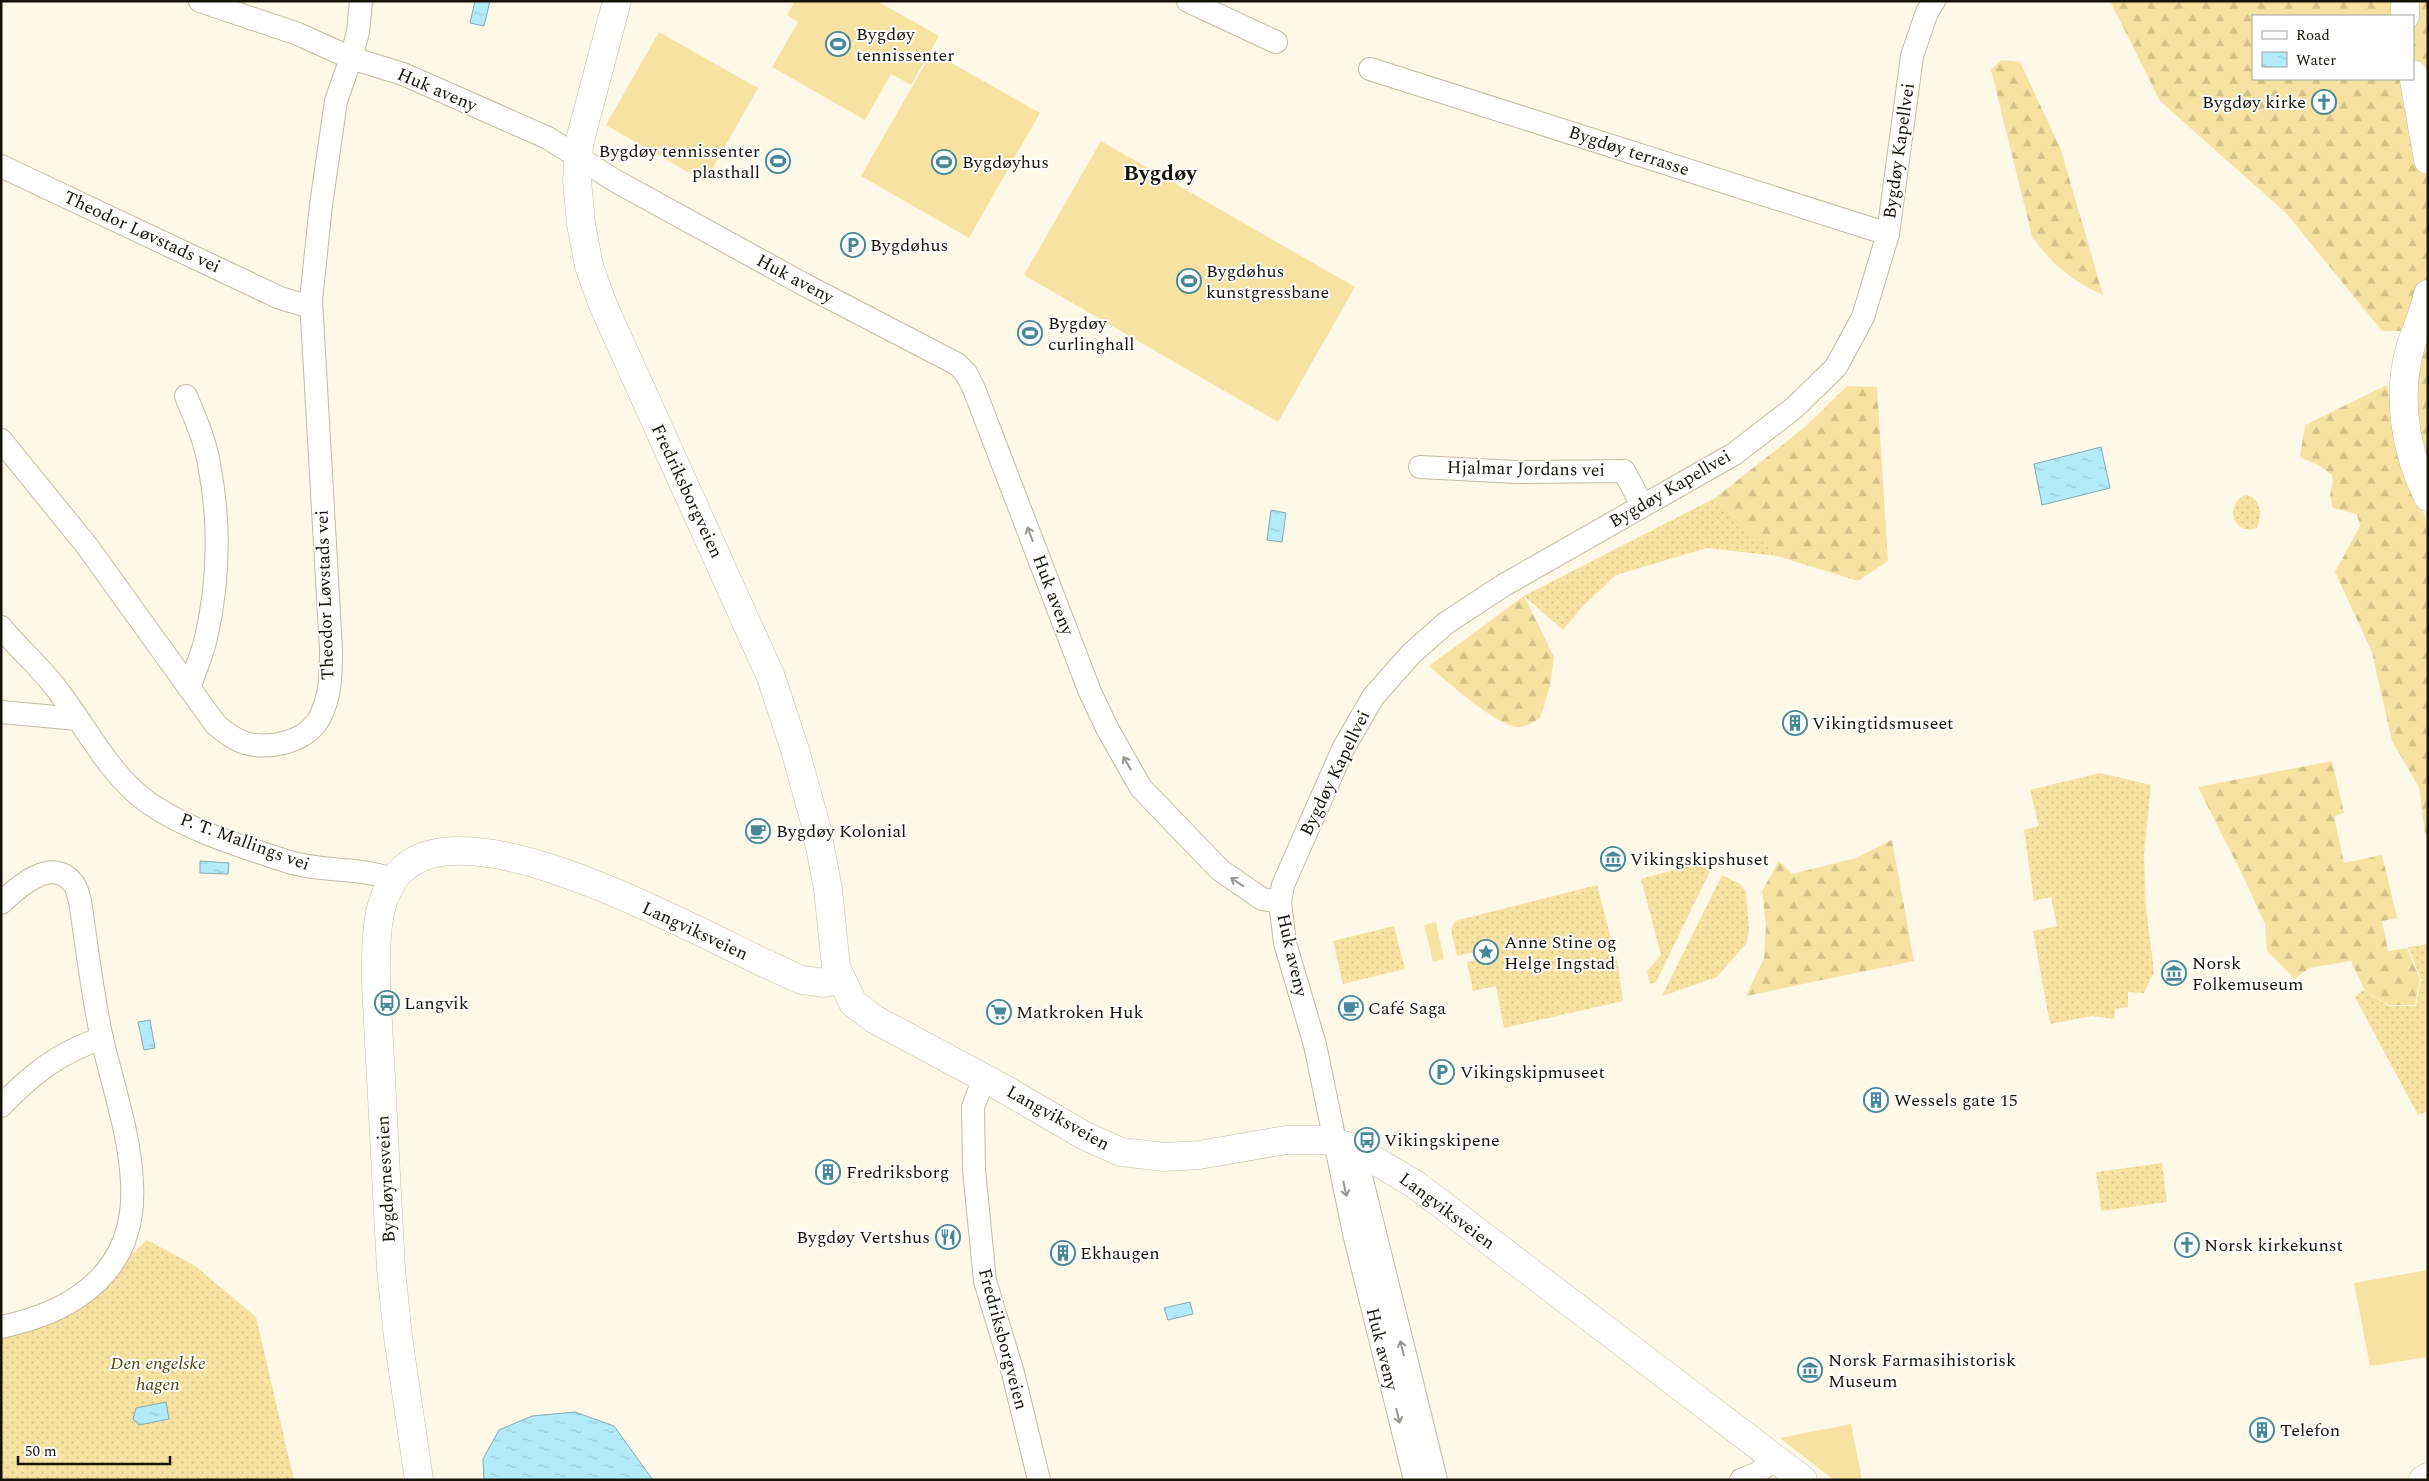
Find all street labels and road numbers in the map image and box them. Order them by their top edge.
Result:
street label: Huk aveny [393,61,482,119]
street label: Bygdøy Kapellvei [1876,81,1922,221]
street label: Bygdøy terrasse [1565,119,1693,183]
street label: Theodor Løvstads vei [59,184,225,280]
street label: Huk aveny [751,247,840,311]
street label: Fredriksborgveien [644,419,730,563]
street label: Bygdøy Kapellvei [1604,443,1736,535]
street label: Hjalmar Jordans vei [1447,454,1605,484]
street label: Theodor Løvstads vei [309,509,341,681]
street label: Huk aveny [1025,551,1081,640]
street label: Bygdøy Kapellvei [1293,706,1377,840]
street label: P. T. Mallings vei [176,806,314,878]
street label: Langviksveien [637,895,753,967]
street label: Huk aveny [1269,911,1315,1000]
street label: Langviksveien [1001,1078,1115,1158]
street label: Bygdøynesveien [369,1115,403,1243]
street label: Langviksveien [1393,1166,1501,1256]
street label: Fredriksborgveien [971,1265,1035,1413]
street label: Huk aveny [1359,1305,1406,1394]

